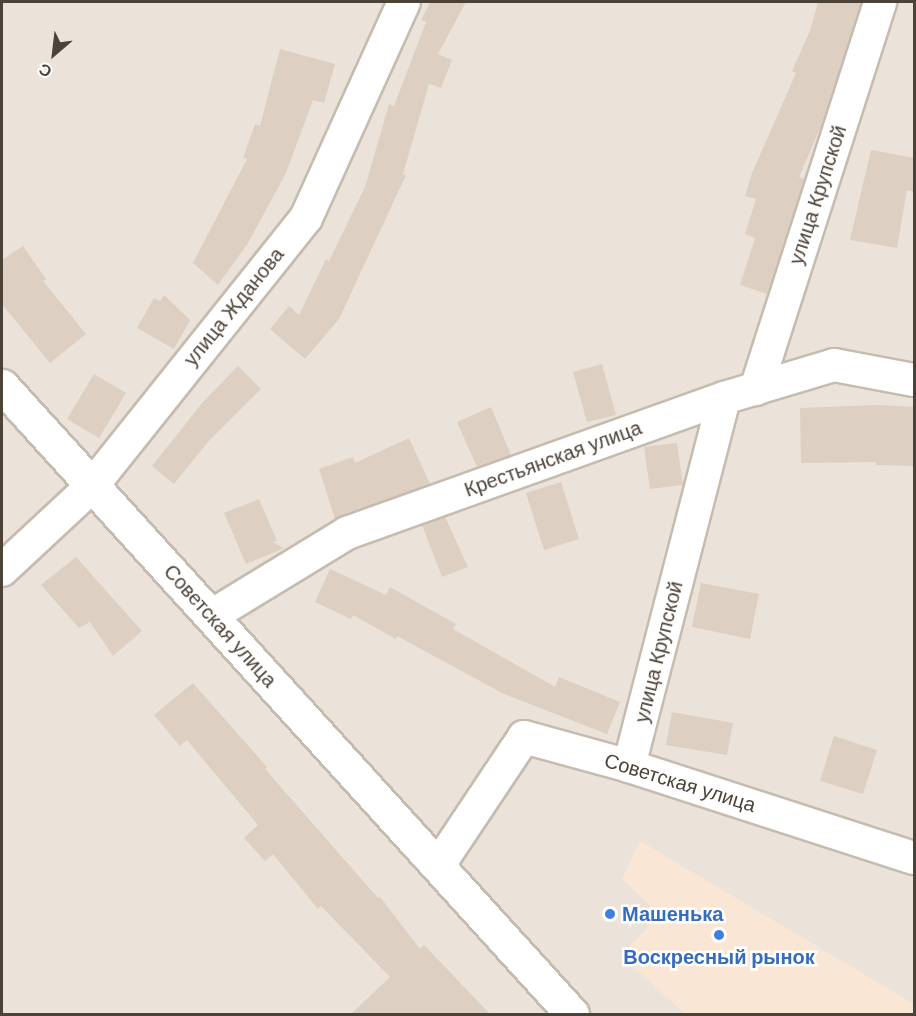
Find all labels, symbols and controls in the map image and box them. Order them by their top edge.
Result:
north arrow [24,24,84,84]
text: С [35,58,55,82]
street label: улица Крупской [784,122,852,268]
street label: улица Жданова [179,243,289,371]
street label: Крестьянская улица [461,416,645,502]
street label: Советская улица [159,560,281,692]
street label: улица Крупской [630,579,688,725]
street label: Советская улица [602,749,758,817]
place label: Машенька [622,902,723,926]
marker: Машенька [603,907,617,921]
marker: Воскресный рынок [712,928,726,942]
place label: Воскресный рынок [623,945,815,969]

